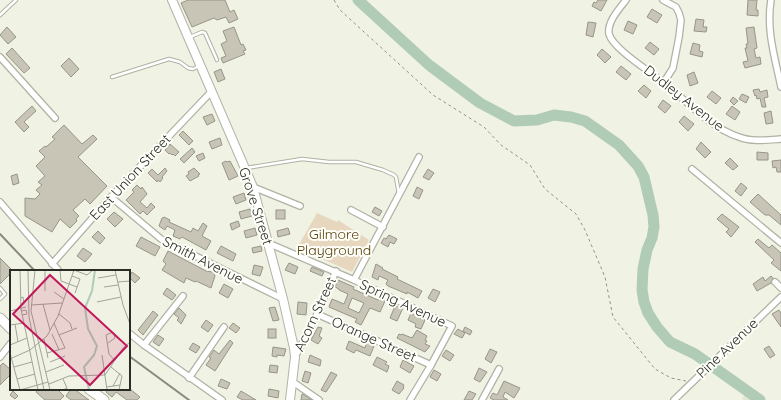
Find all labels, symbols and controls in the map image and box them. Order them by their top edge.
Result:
street label: Dudley Avenue [640,61,728,135]
street label: East Union Street [85,130,175,224]
street label: Grove Street [235,165,277,247]
park label: Gilmore Playground [297,225,371,259]
street label: Smith Avenue [160,232,246,288]
inset map [10,270,130,390]
street label: Acorn Street [290,274,340,354]
street label: Spring Avenue [357,275,449,331]
street label: Orange Street [329,312,419,366]
street label: Pine Avenue [692,314,762,382]

